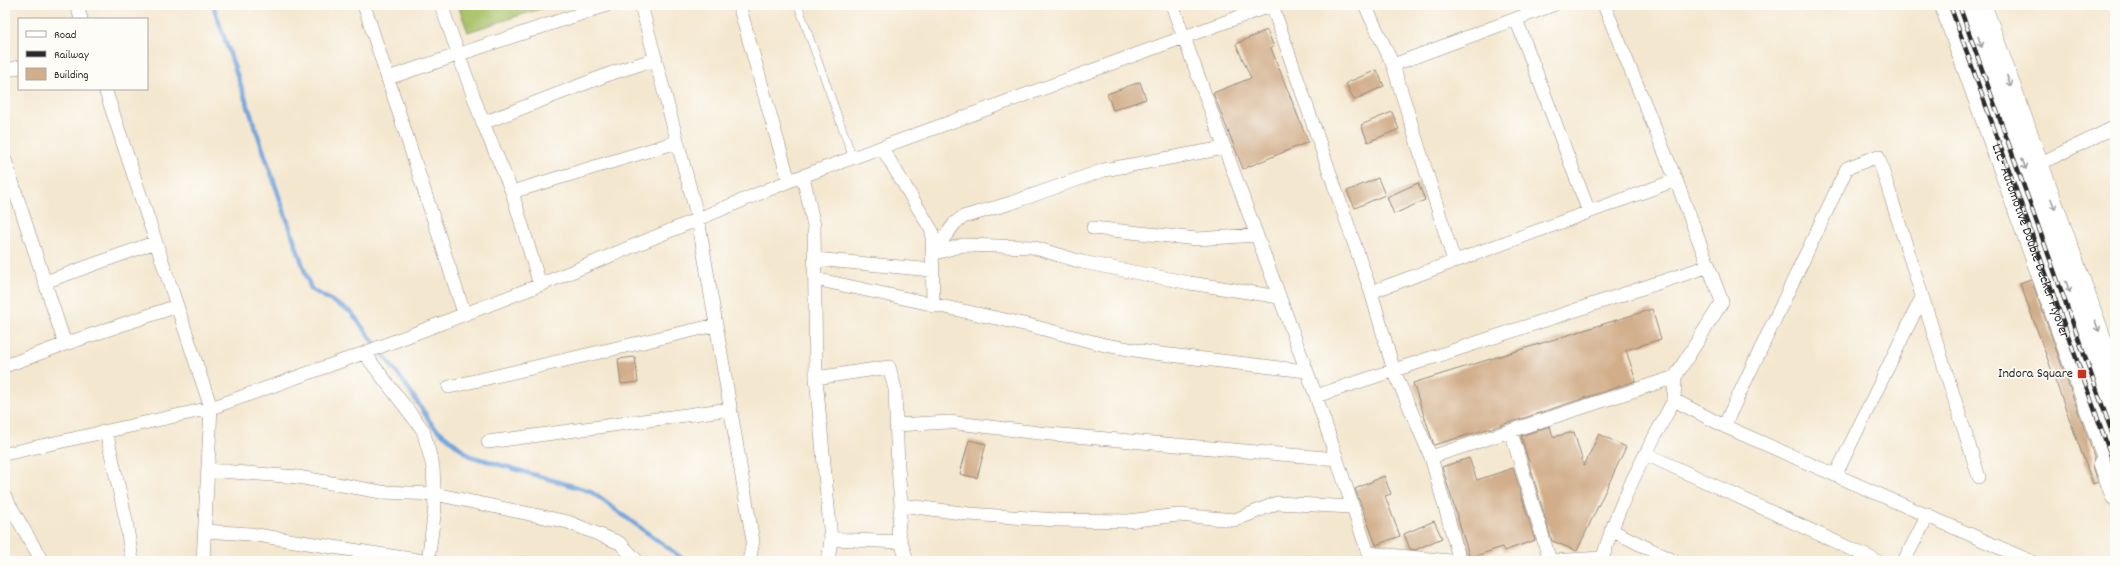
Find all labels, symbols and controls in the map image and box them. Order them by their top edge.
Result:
legend [18,18,148,90]
text: Road [54,27,76,44]
one-way arrow [1977,35,1984,48]
text: Railway [54,47,90,64]
text: Building [54,67,89,84]
one-way arrow [2006,75,2014,87]
street label: LIC- Automotive Double Decker Flyover [1986,141,2074,342]
one-way arrow [2020,158,2028,170]
one-way arrow [2050,197,2058,209]
one-way arrow [2064,280,2072,292]
one-way arrow [2094,320,2102,332]
place label: Indora Square [1998,364,2073,384]
marker: Indora Square [2076,368,2088,380]

